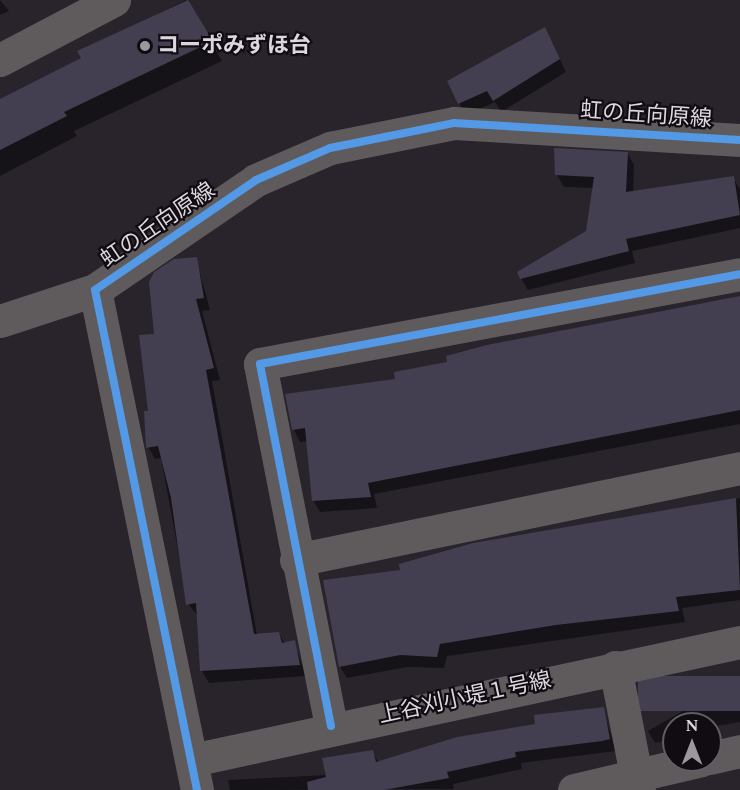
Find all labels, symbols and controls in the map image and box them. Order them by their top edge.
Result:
place label: コーポみずほ台 [157,33,311,59]
marker: コーポみずほ台 [138,39,152,53]
street label: 虹の丘向原線 [579,97,713,133]
street label: 虹の丘向原線 [96,177,220,273]
street label: 上谷刈小堤１号線 [376,667,554,729]
north arrow [662,712,722,772]
text: N [685,714,699,738]

